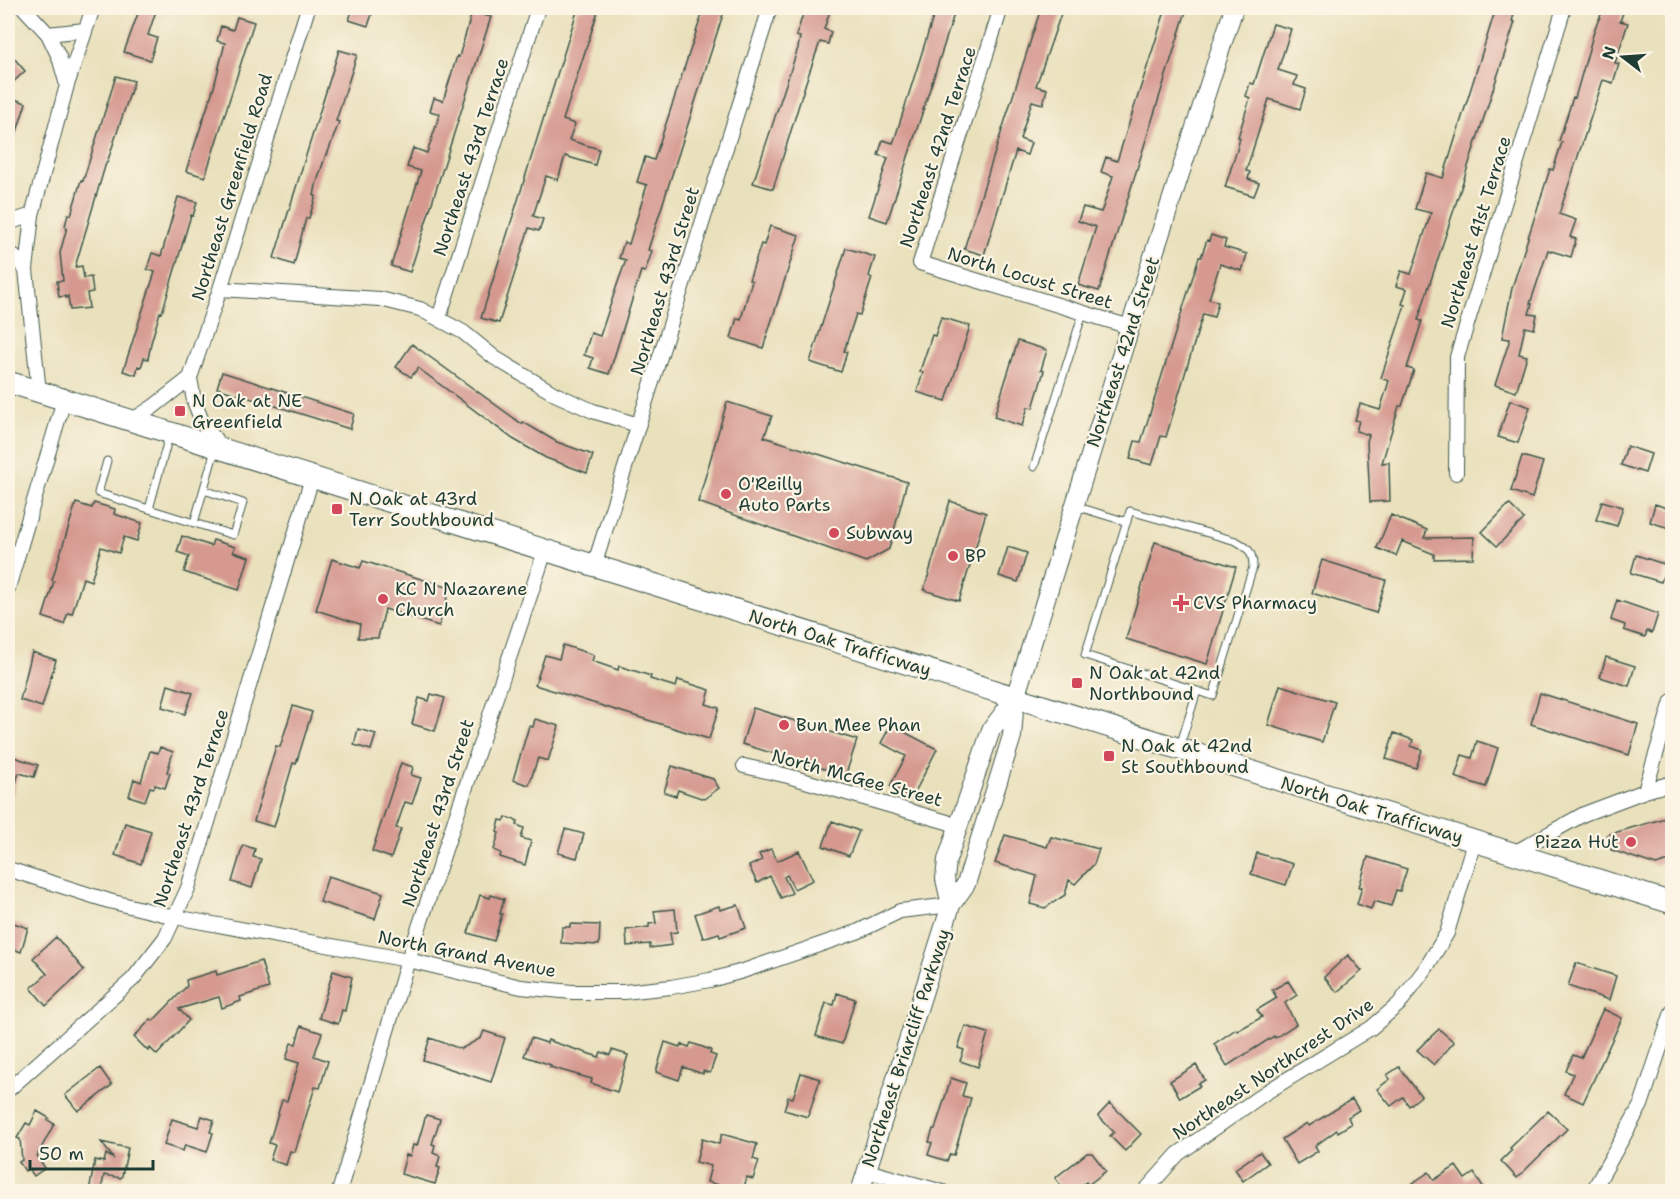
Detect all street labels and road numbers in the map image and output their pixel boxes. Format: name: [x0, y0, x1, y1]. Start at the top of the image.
street label: Northeast 42nd Terrace: [894, 43, 982, 251]
street label: Northeast 43rd Terrace: [428, 55, 514, 259]
street label: Northeast Greenfield Road: [186, 70, 278, 304]
street label: Northeast 41st Terrace: [1435, 133, 1517, 331]
street label: Northeast 43rd Street: [625, 184, 705, 378]
street label: North Locust Street: [944, 241, 1116, 315]
street label: Northeast 42nd Street: [1081, 253, 1165, 450]
street label: North Oak Trafficway: [746, 604, 934, 682]
street label: Northeast 43rd Terrace: [148, 706, 234, 910]
street label: Northeast 43rd Street: [396, 716, 480, 910]
street label: North McGee Street: [769, 744, 945, 812]
street label: North Oak Trafficway: [1278, 771, 1466, 849]
street label: North Grand Avenue: [376, 925, 558, 983]
street label: Northeast Briarcliff Parkway: [856, 926, 956, 1170]
street label: Northeast Northcrest Drive: [1168, 992, 1378, 1146]

